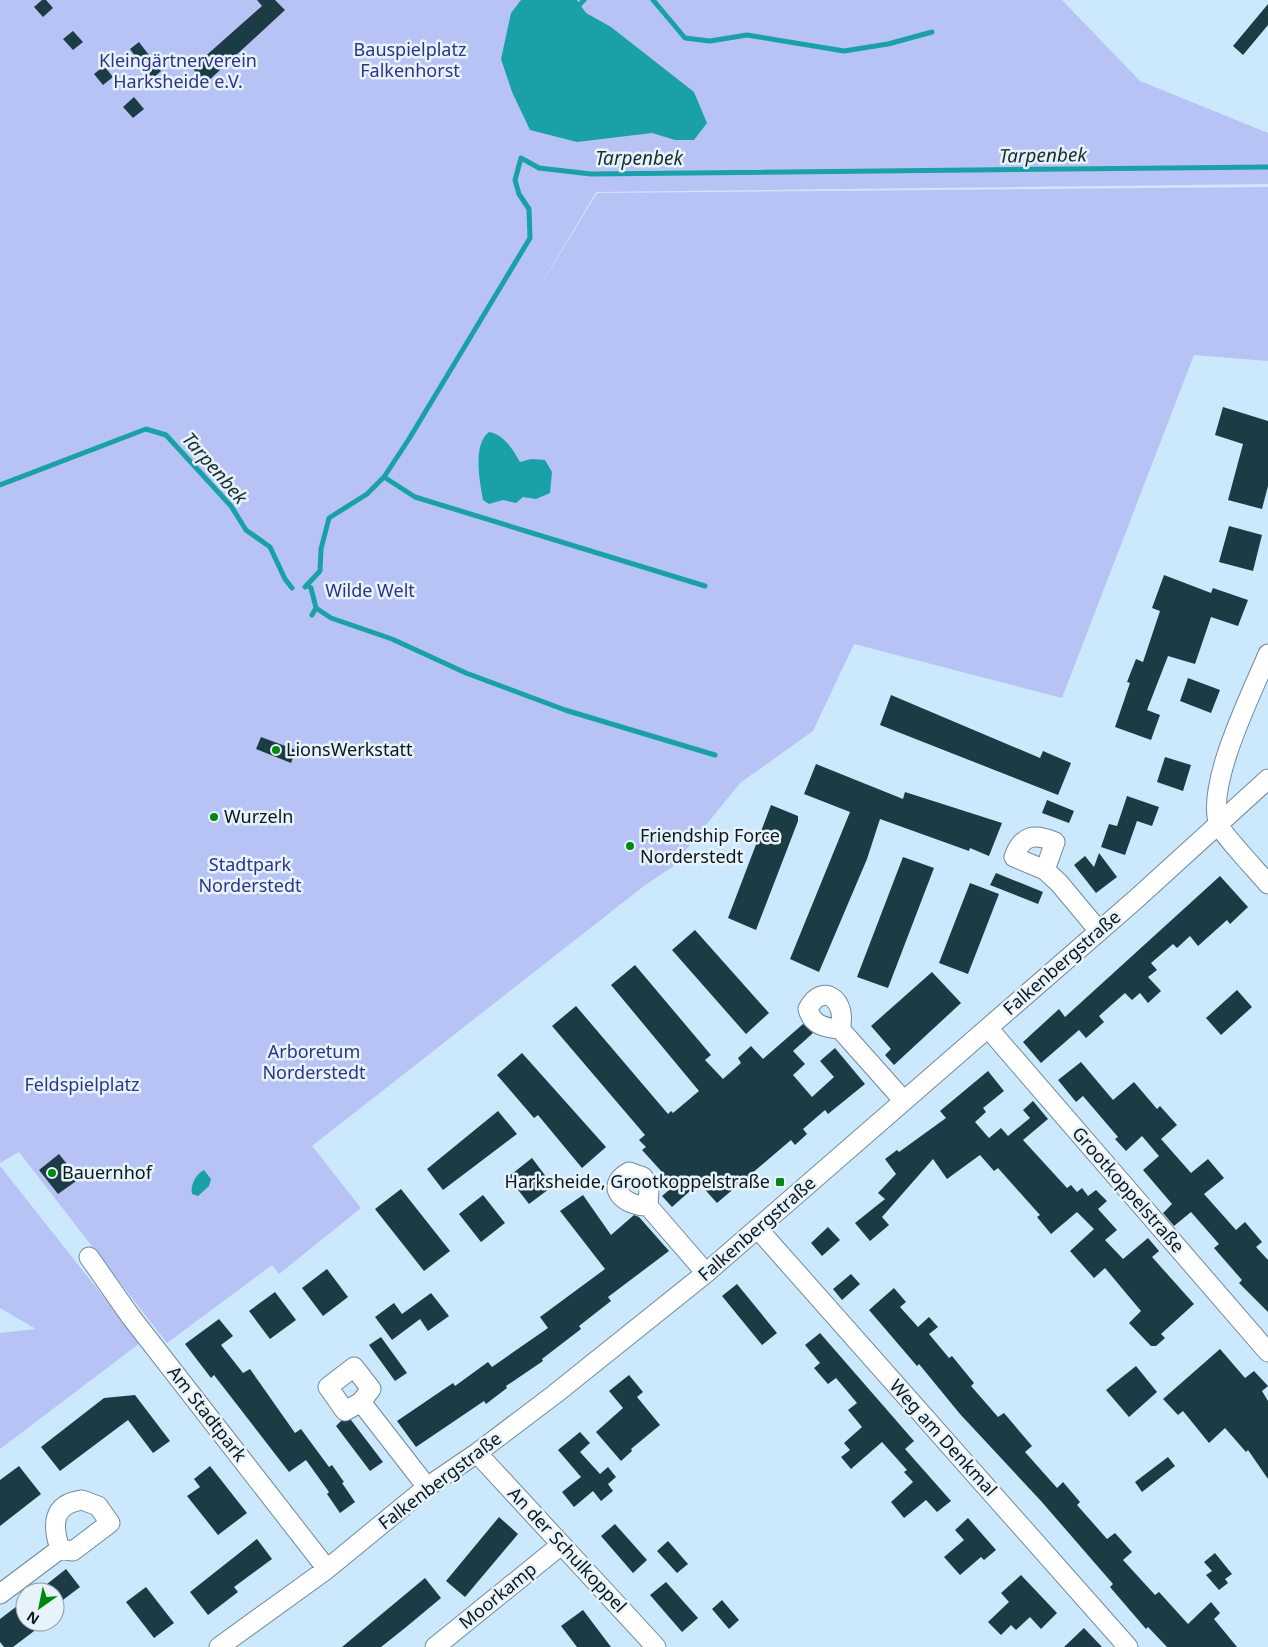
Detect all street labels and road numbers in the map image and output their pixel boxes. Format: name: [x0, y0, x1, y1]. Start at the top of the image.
street label: Falkenbergstraße: [997, 905, 1125, 1020]
street label: Grootkoppelstraße: [1067, 1121, 1190, 1257]
street label: Falkenbergstraße: [692, 1171, 820, 1286]
street label: Am Stadtpark: [163, 1361, 253, 1466]
street label: Weg am Denkmal: [885, 1374, 1003, 1501]
street label: Falkenbergstraße: [373, 1426, 506, 1534]
street label: An der Schulkoppel: [503, 1481, 632, 1617]
street label: Moorkamp: [454, 1557, 541, 1634]

